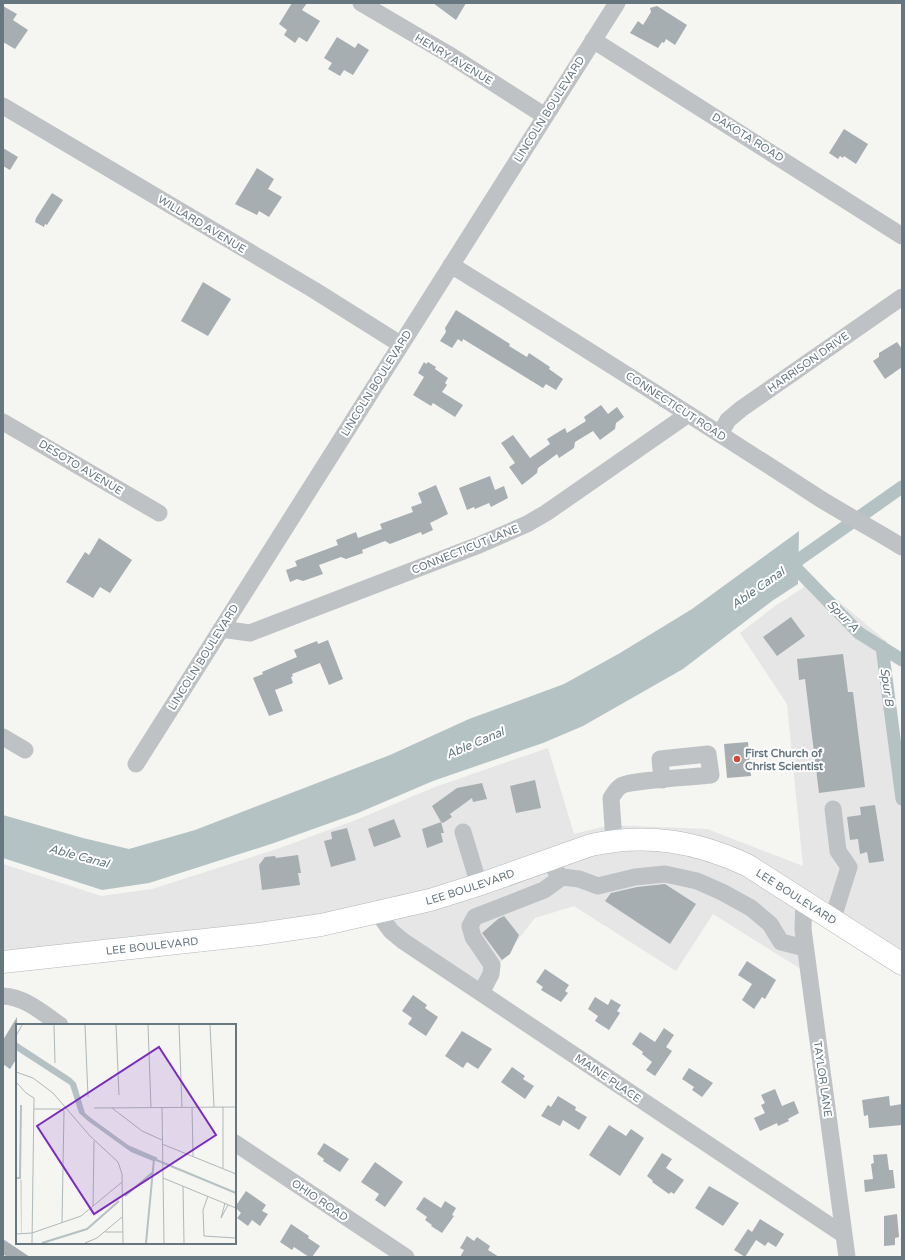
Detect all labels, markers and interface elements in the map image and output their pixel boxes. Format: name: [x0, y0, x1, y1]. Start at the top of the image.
street label: HENRY AVENUE: [412, 31, 495, 88]
street label: LINCOLN BOULEVARD: [511, 54, 587, 165]
street label: DAKOTA ROAD: [709, 110, 786, 165]
street label: WILLARD AVENUE: [155, 193, 248, 256]
street label: LINCOLN BOULEVARD: [338, 328, 414, 439]
street label: HARRISON DRIVE: [765, 329, 852, 395]
street label: CONNECTICUT ROAD: [623, 369, 728, 444]
street label: DESOTO AVENUE: [36, 437, 125, 498]
street label: CONNECTICUT LANE: [410, 522, 521, 577]
water label: Able Canal: [729, 563, 789, 611]
water label: Spur A: [824, 597, 862, 635]
street label: LINCOLN BOULEVARD: [165, 602, 241, 713]
water label: Spur B: [877, 667, 897, 709]
water label: Able Canal: [444, 724, 508, 761]
place label: First Church of Christ Scientist: [745, 747, 824, 773]
marker: First Church of Christ Scientist: [732, 754, 742, 764]
water label: Able Canal: [47, 841, 112, 871]
street label: LEE BOULEVARD: [753, 866, 839, 927]
street label: LEE BOULEVARD: [424, 867, 516, 908]
street label: LEE BOULEVARD: [105, 935, 199, 958]
inset map: [16, 1024, 236, 1244]
street label: TAYLOR LANE: [811, 1040, 834, 1118]
street label: MAINE PLACE: [572, 1052, 643, 1105]
street label: OHIO ROAD: [289, 1177, 350, 1224]

